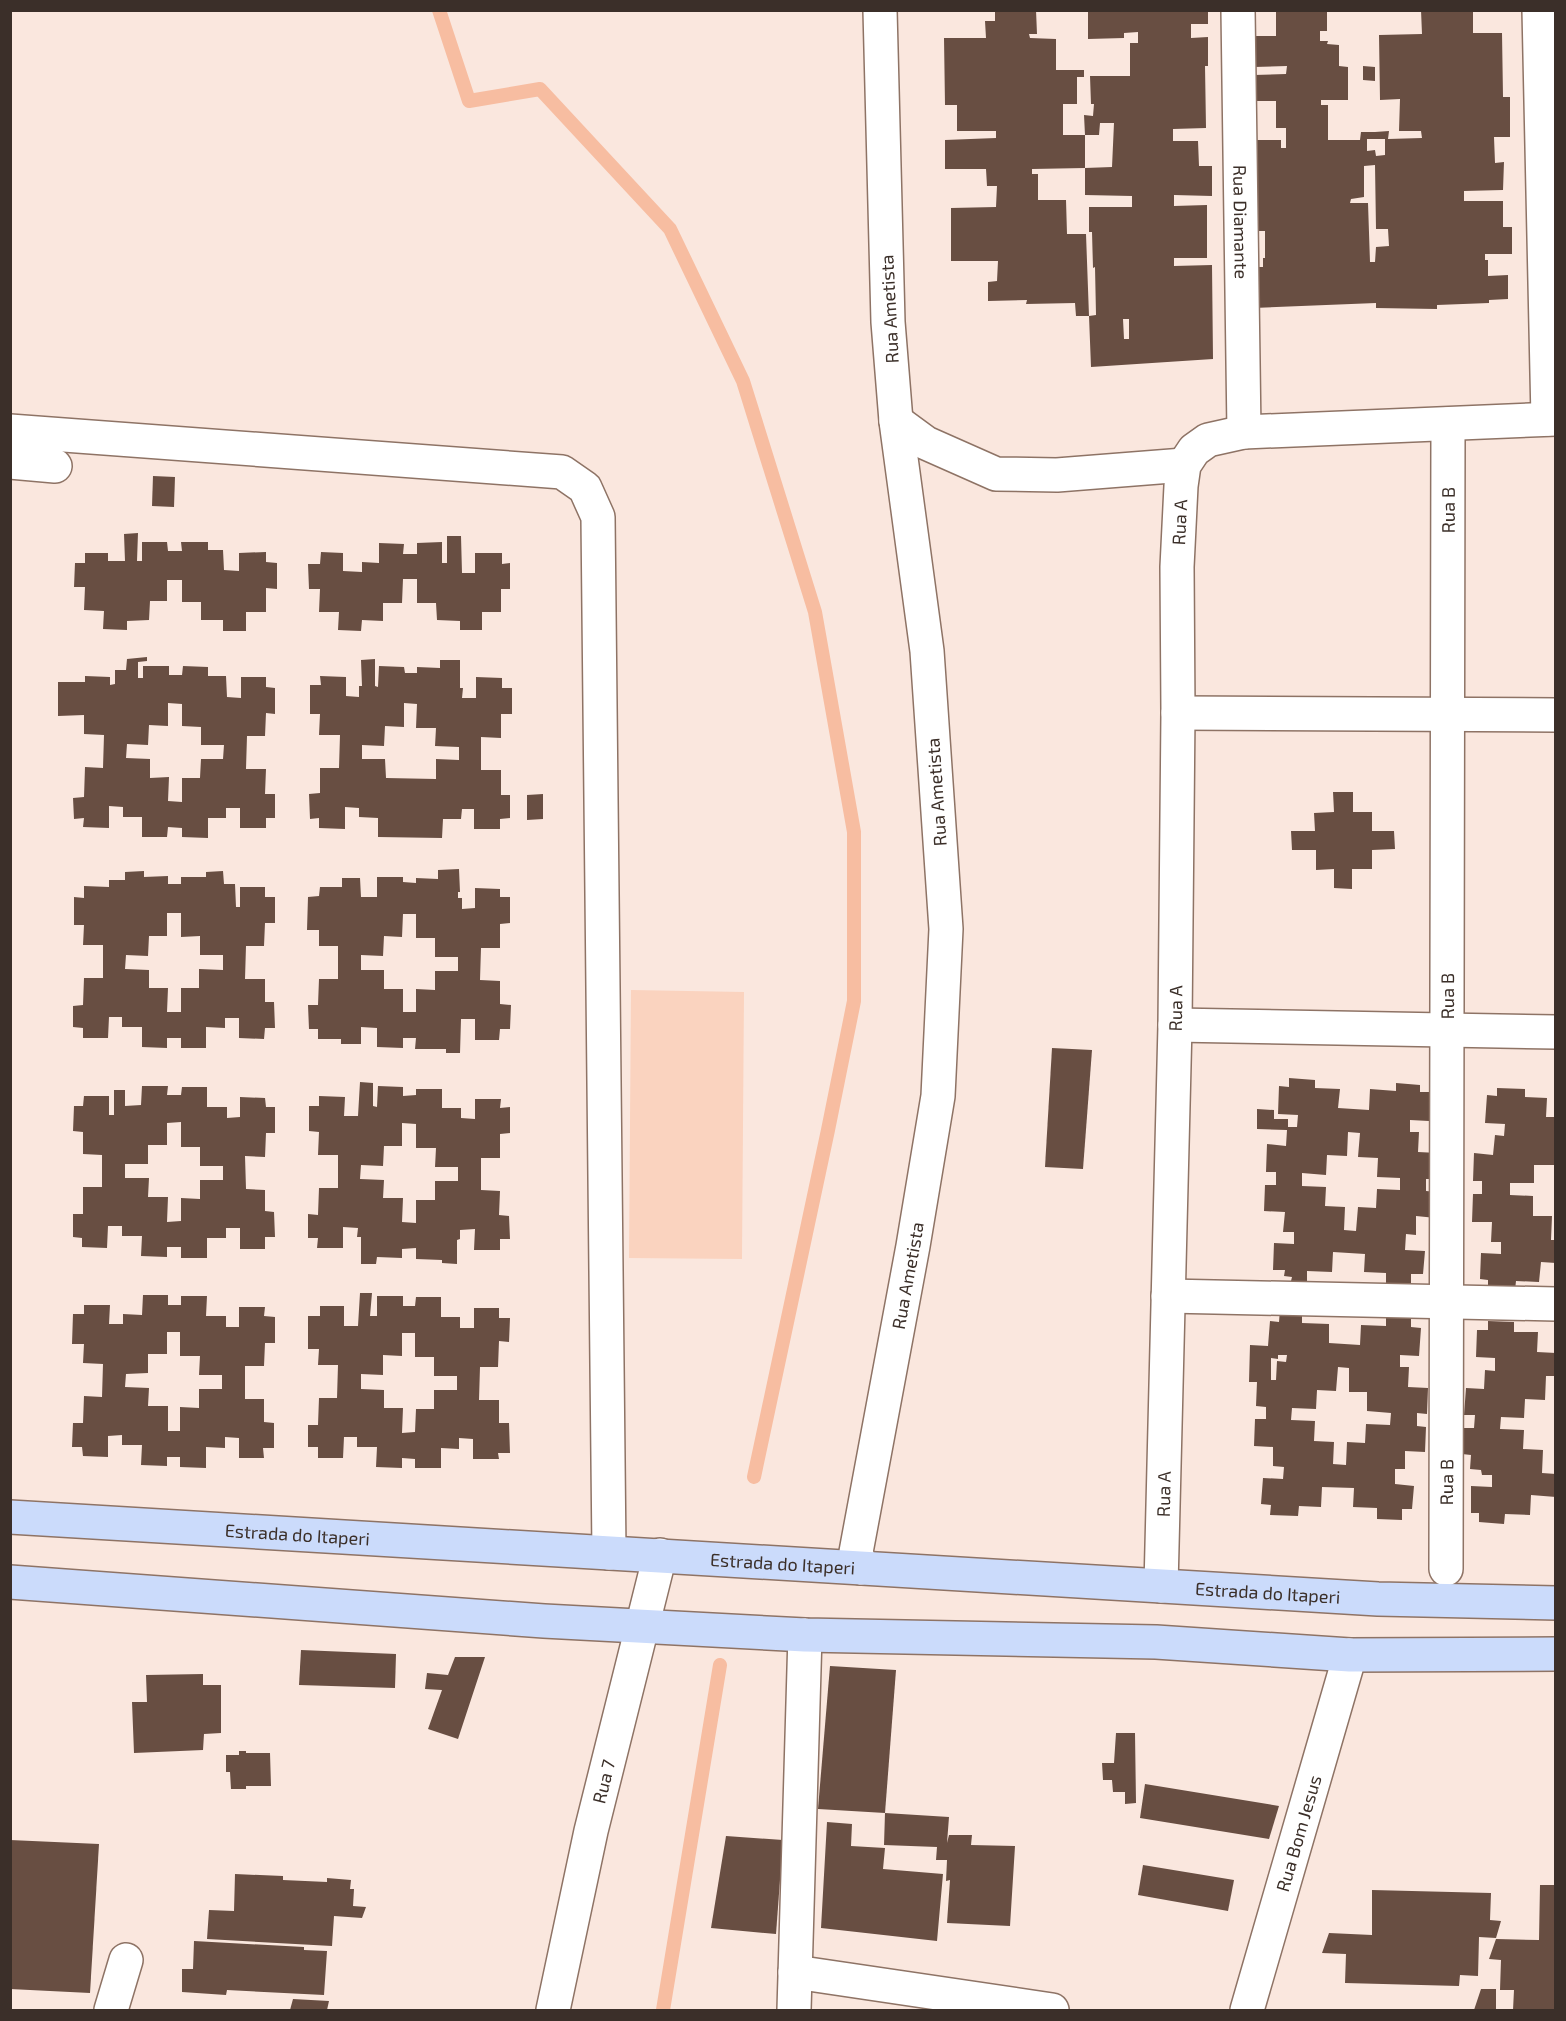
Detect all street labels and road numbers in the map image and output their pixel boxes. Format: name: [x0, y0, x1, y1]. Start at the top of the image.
street label: Rua Diamante: [1229, 165, 1253, 279]
street label: Rua Ametista: [875, 254, 903, 364]
street label: Rua B: [1437, 487, 1459, 533]
street label: Rua A: [1167, 498, 1191, 546]
street label: Rua Ametista: [921, 737, 951, 847]
street label: Rua B: [1436, 973, 1458, 1019]
street label: Rua A: [1164, 984, 1186, 1031]
street label: Rua Ametista: [887, 1220, 928, 1331]
street label: Rua B: [1435, 1459, 1457, 1505]
street label: Rua A: [1152, 1470, 1175, 1517]
street label: Estrada do Itaperi: [224, 1519, 371, 1550]
street label: Estrada do Itaperi: [709, 1548, 856, 1579]
street label: Estrada do Itaperi: [1195, 1577, 1341, 1608]
street label: Rua 7: [587, 1757, 619, 1806]
street label: Rua Bom Jesus: [1271, 1772, 1326, 1894]

